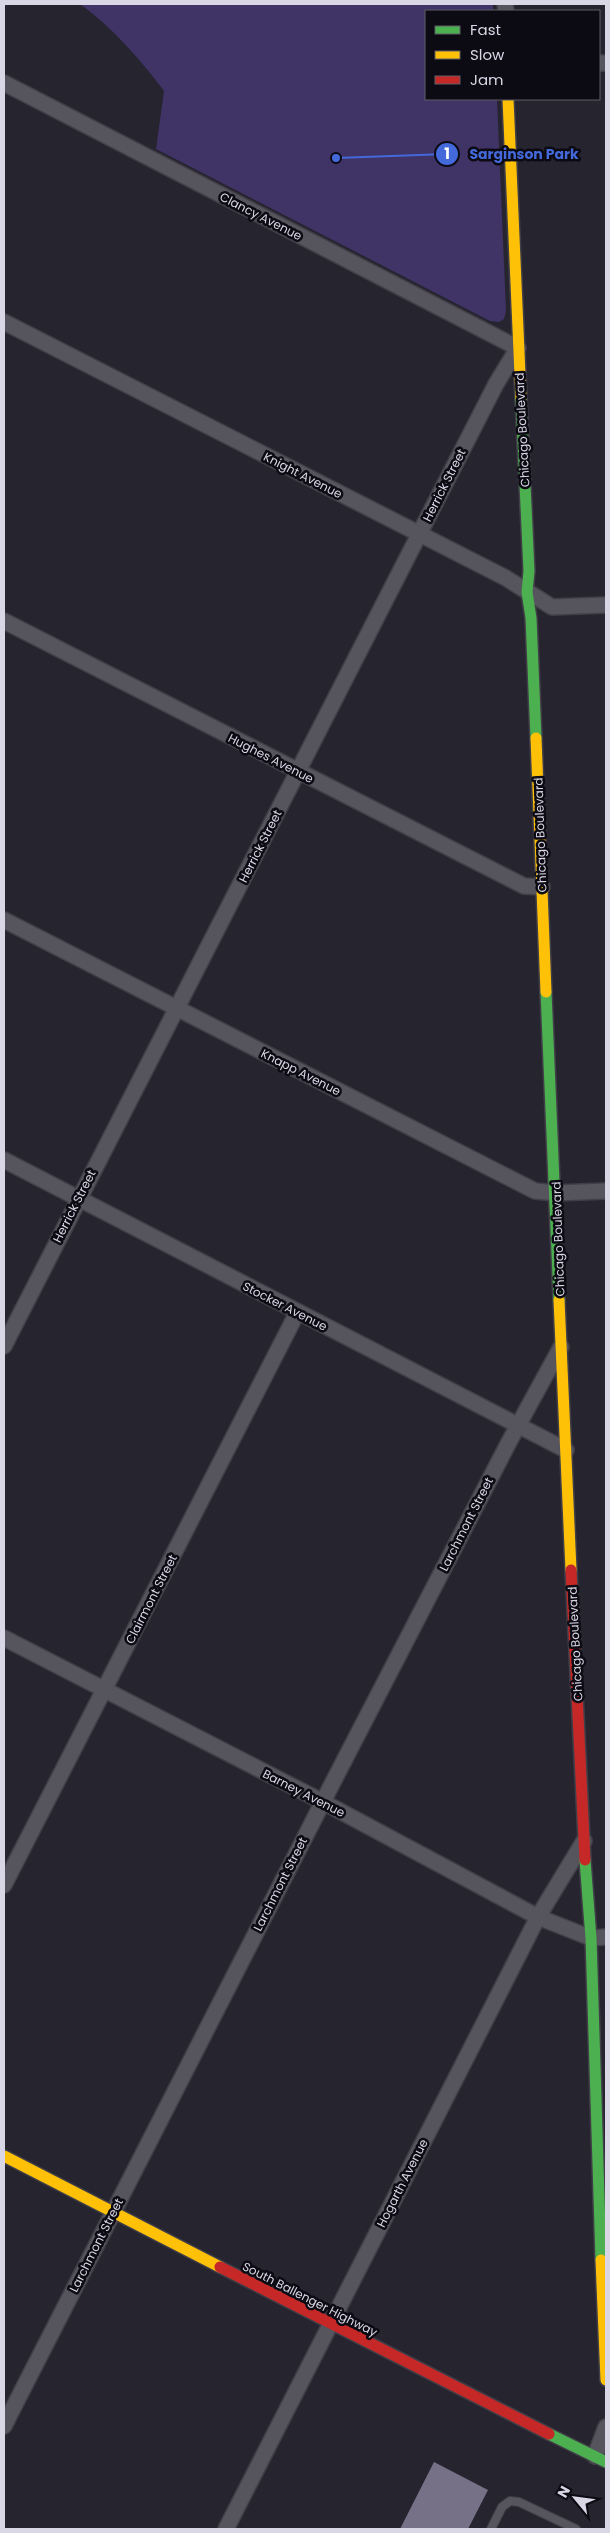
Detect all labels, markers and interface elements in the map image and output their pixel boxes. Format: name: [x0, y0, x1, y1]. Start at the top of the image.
legend: [425, 10, 600, 100]
text: Fast: [470, 19, 501, 40]
text: Slow: [470, 44, 505, 65]
text: Jam: [470, 69, 504, 90]
callout: Sarginson Park: [435, 139, 589, 168]
text: 1: [444, 143, 450, 164]
text: Sarginson Park: [469, 144, 579, 164]
street label: Clancy Avenue: [217, 188, 305, 244]
street label: Chicago Boulevard: [511, 372, 533, 488]
street label: Herrick Street: [418, 446, 470, 524]
street label: Knight Avenue: [261, 448, 345, 502]
street label: Hughes Avenue: [225, 729, 317, 787]
street label: Chicago Boulevard: [530, 777, 550, 893]
street label: Herrick Street: [234, 807, 286, 885]
street label: Knapp Avenue: [258, 1045, 344, 1099]
street label: Herrick Street: [48, 1167, 100, 1245]
street label: Chicago Boulevard: [548, 1181, 568, 1297]
street label: Stocker Avenue: [240, 1277, 330, 1335]
street label: Larchmont Street: [435, 1474, 497, 1574]
street label: Clairmont Street: [121, 1551, 181, 1647]
street label: Chicago Boulevard: [564, 1586, 586, 1702]
street label: Barney Avenue: [260, 1765, 348, 1821]
street label: Larchmont Street: [249, 1834, 311, 1934]
street label: Hogarth Avenue: [372, 2136, 432, 2230]
street label: Larchmont Street: [65, 2195, 127, 2295]
street label: South Ballenger Highway: [240, 2258, 381, 2341]
north arrow: [550, 2473, 600, 2523]
text: N: [552, 2482, 575, 2501]

